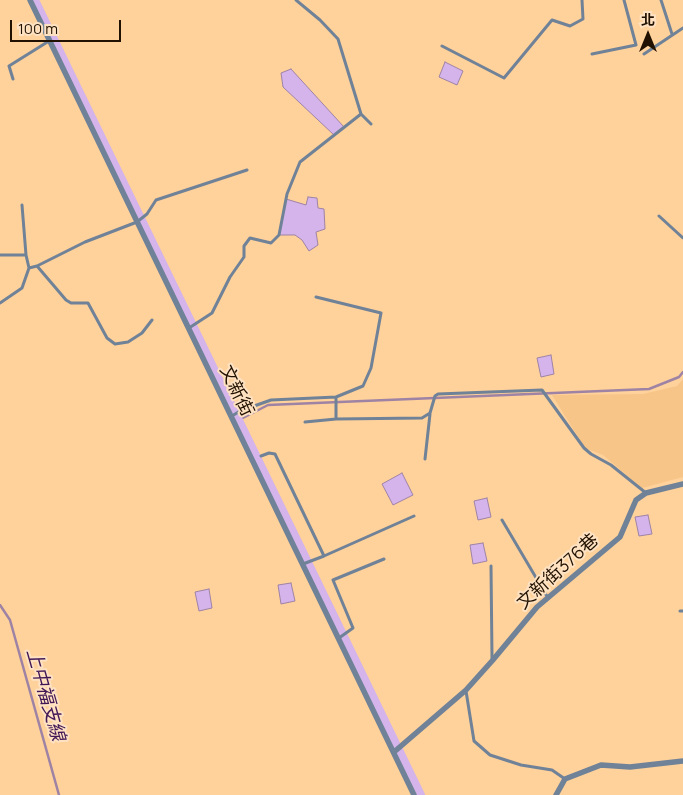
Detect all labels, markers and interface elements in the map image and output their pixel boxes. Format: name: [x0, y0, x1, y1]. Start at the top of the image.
scale bar: [12, 10, 124, 42]
north arrow: [623, 10, 673, 60]
text: 北: [641, 10, 655, 29]
text: 100 m: [18, 18, 58, 39]
street label: 文新街: [214, 362, 258, 420]
street label: 文新街376巷: [513, 530, 603, 614]
water label: 上中福支線: [21, 646, 69, 744]

